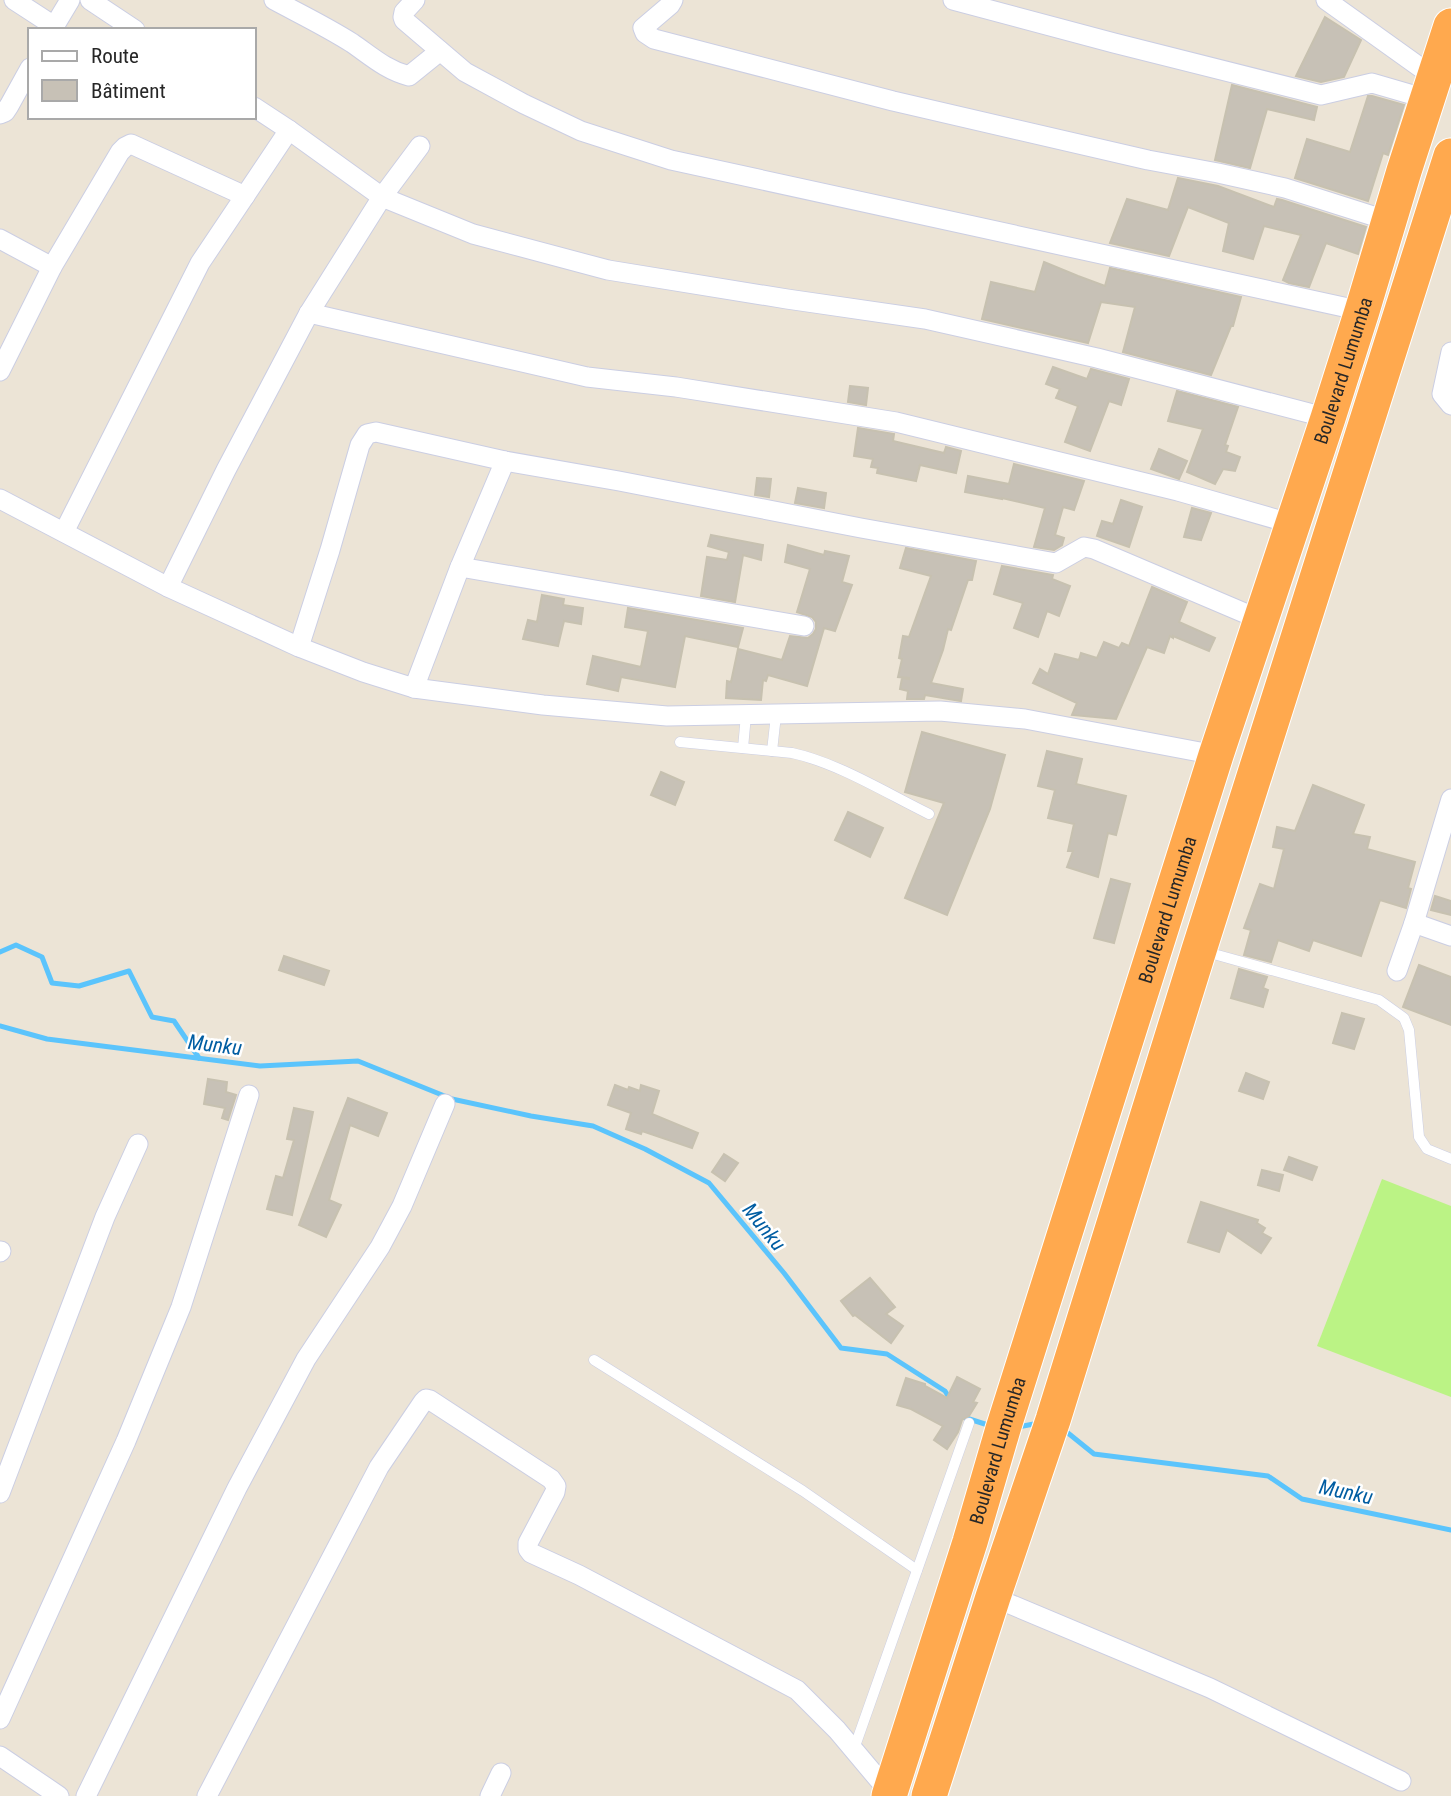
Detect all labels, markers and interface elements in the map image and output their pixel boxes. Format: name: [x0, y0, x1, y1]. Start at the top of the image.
legend: [28, 28, 256, 119]
text: Route: [91, 44, 139, 68]
text: Bâtiment: [91, 79, 166, 103]
street label: Boulevard Lumumba: [1309, 295, 1377, 447]
street label: Boulevard Lumumba: [1134, 833, 1202, 986]
water label: Munku: [187, 1030, 243, 1060]
water label: Munku: [738, 1198, 790, 1256]
street label: Boulevard Lumumba: [965, 1374, 1031, 1527]
water label: Munku: [1317, 1475, 1375, 1509]

